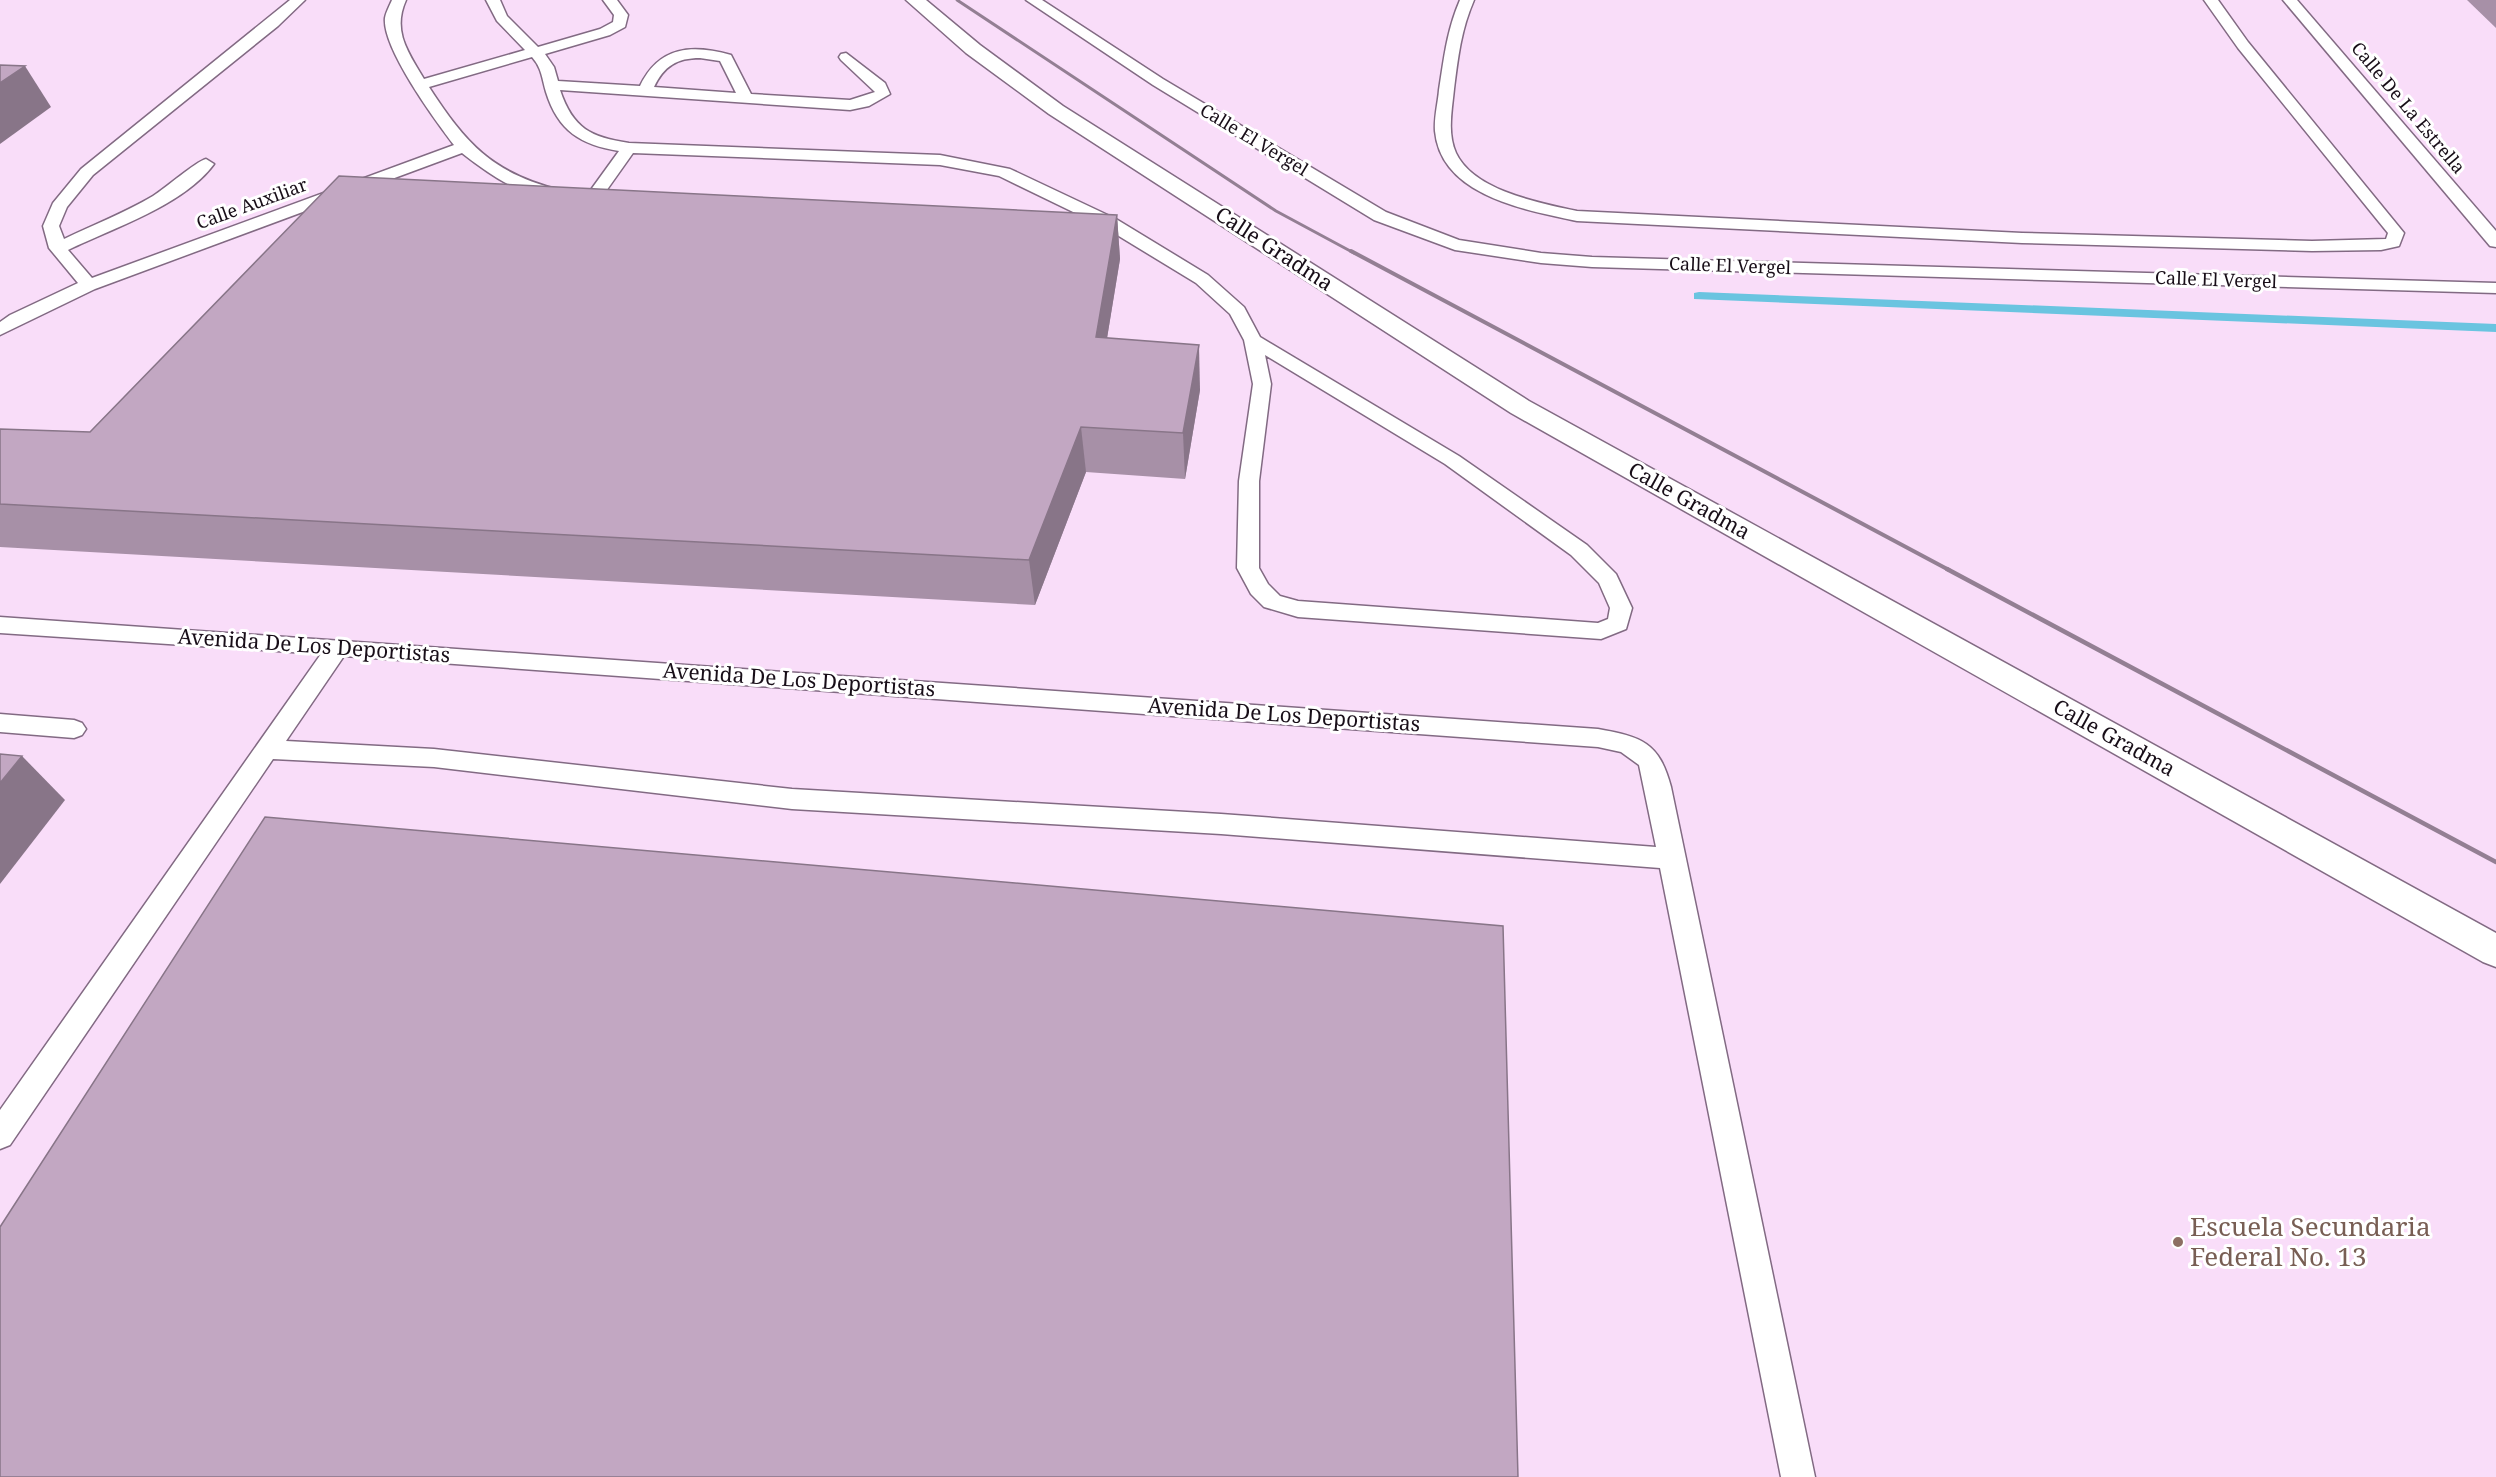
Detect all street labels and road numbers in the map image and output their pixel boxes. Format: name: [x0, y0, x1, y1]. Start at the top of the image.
street label: Calle De La Estrella: [2346, 36, 2471, 178]
street label: Calle El Vergel: [1196, 97, 1313, 181]
street label: Calle Auxiliar: [193, 172, 311, 234]
street label: Calle Gradma: [1210, 200, 1339, 297]
street label: Calle El Vergel: [1669, 251, 1792, 279]
street label: Calle El Vergel: [2155, 265, 2278, 293]
street label: Calle Gradma: [1624, 455, 1755, 545]
street label: Avenida De Los Deportistas: [177, 622, 451, 668]
street label: Avenida De Los Deportistas: [662, 656, 936, 702]
street label: Avenida De Los Deportistas: [1147, 691, 1421, 737]
street label: Calle Gradma: [2049, 692, 2180, 782]

